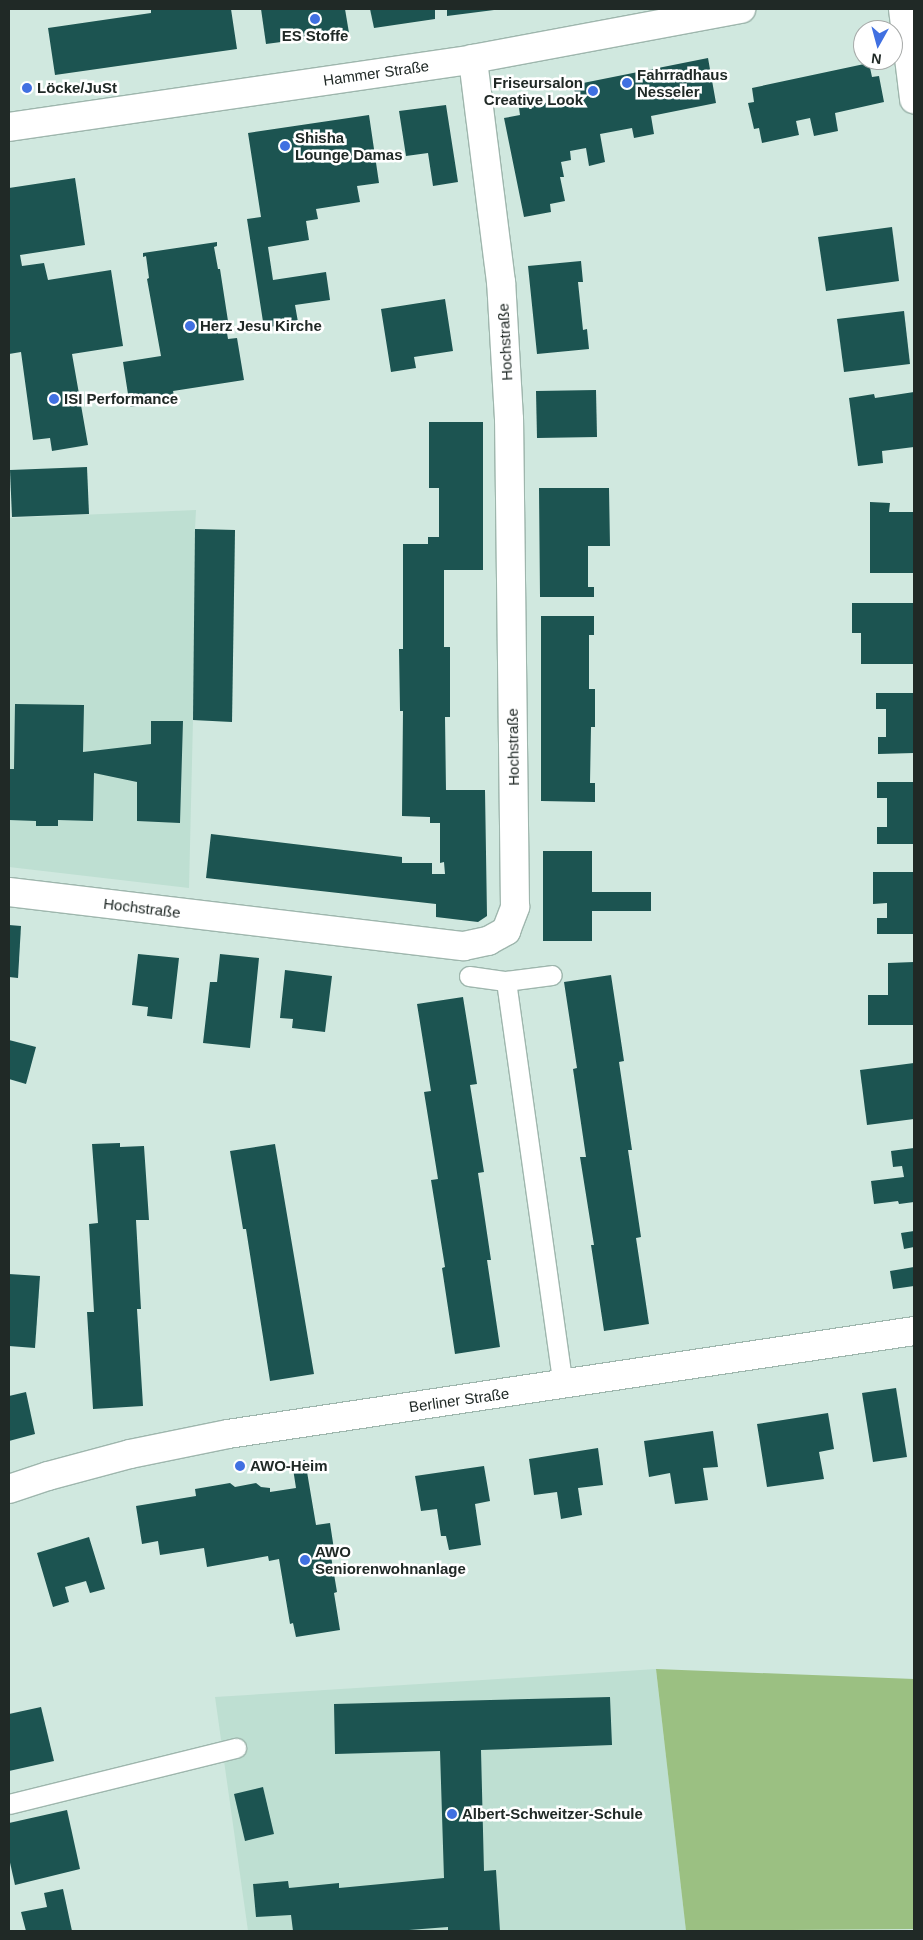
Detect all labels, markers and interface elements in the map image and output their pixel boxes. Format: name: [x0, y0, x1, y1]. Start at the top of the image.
marker: ES Stoffe: [309, 13, 321, 25]
north arrow: [853, 20, 903, 70]
place label: ES Stoffe: [282, 27, 348, 45]
text: N: [870, 50, 882, 67]
street label: Hammer Straße: [322, 57, 430, 89]
place label: Fahrradhaus Nesseler: [637, 65, 728, 100]
place label: Friseursalon Creative Look: [484, 73, 583, 108]
marker: Fahrradhaus Nesseler: [621, 77, 633, 89]
place label: Löcke/JuSt: [37, 79, 117, 97]
marker: Löcke/JuSt: [21, 82, 33, 94]
marker: Friseursalon Creative Look: [587, 85, 599, 97]
place label: Shisha Lounge Damas: [295, 128, 403, 163]
marker: Shisha Lounge Damas: [279, 140, 291, 152]
street label: Hochstraße: [494, 303, 516, 381]
place label: Herz Jesu Kirche: [200, 317, 322, 335]
marker: Herz Jesu Kirche: [184, 320, 196, 332]
place label: ISI Performance: [64, 390, 178, 408]
marker: ISI Performance: [48, 393, 60, 405]
street label: Hochstraße: [503, 708, 523, 786]
street label: Hochstraße: [102, 894, 182, 922]
street label: Berliner Straße: [408, 1384, 510, 1416]
place label: AWO-Heim: [250, 1457, 328, 1475]
marker: AWO-Heim: [234, 1460, 246, 1472]
place label: AWO Seniorenwohnanlage: [315, 1542, 466, 1577]
marker: AWO Seniorenwohnanlage: [299, 1554, 311, 1566]
place label: Albert-Schweitzer-Schule: [462, 1805, 643, 1823]
marker: Albert-Schweitzer-Schule: [446, 1808, 458, 1820]

